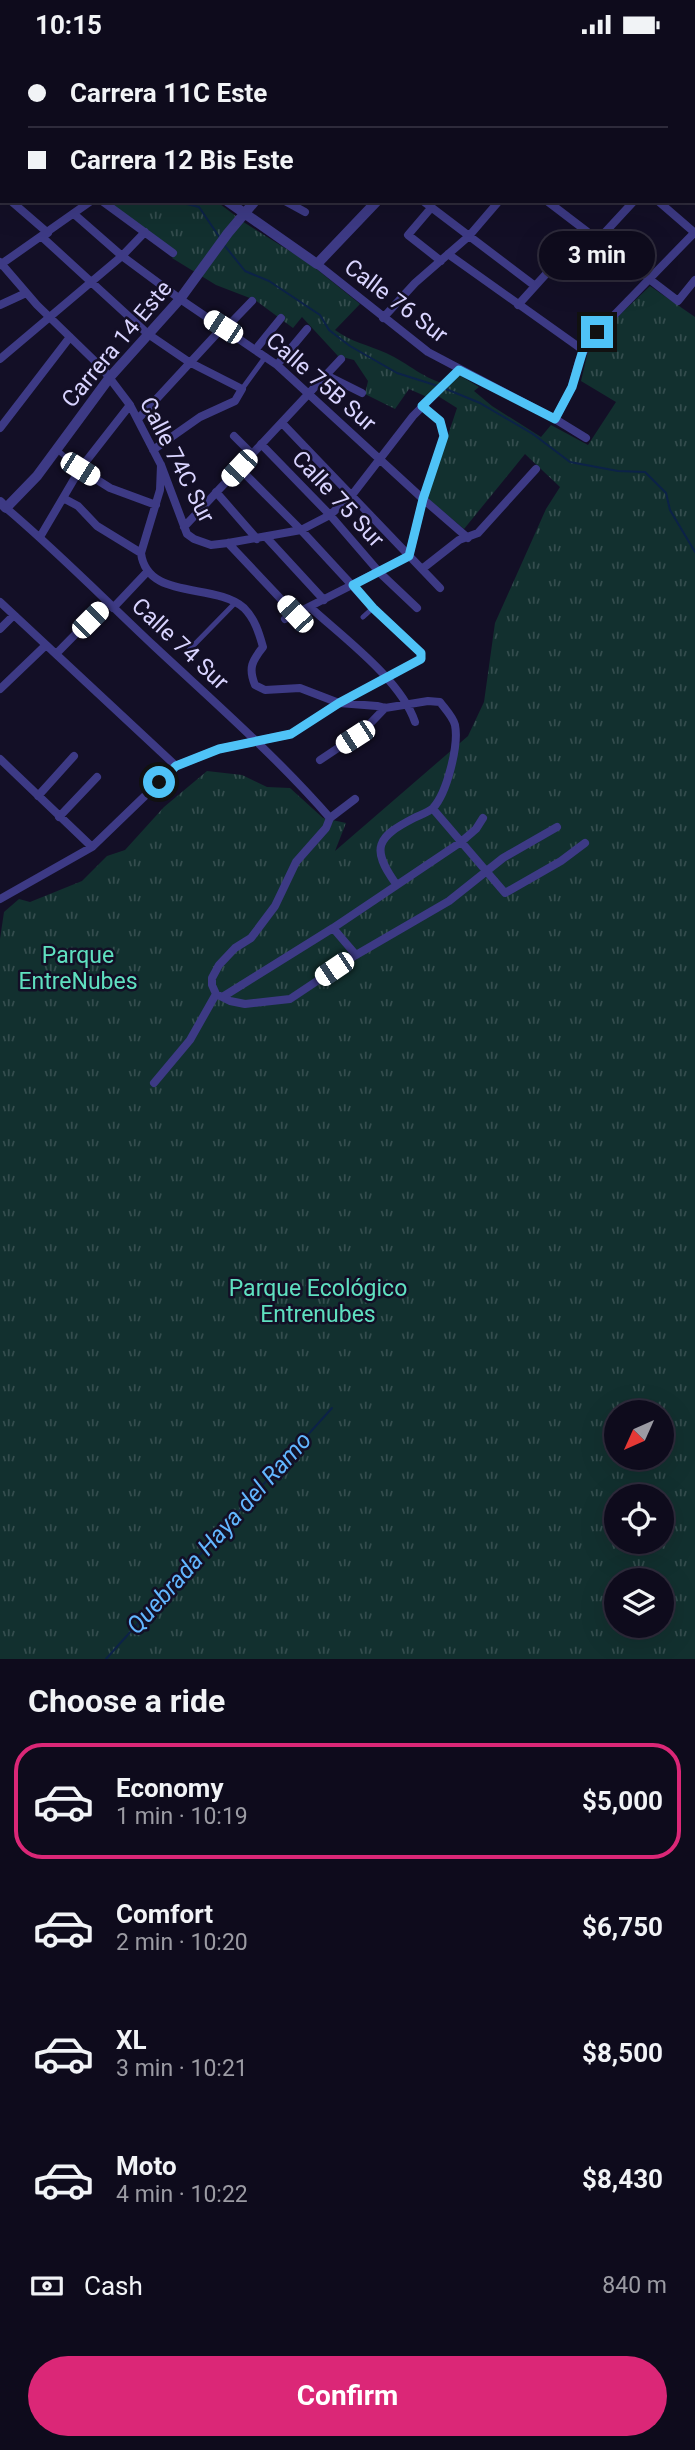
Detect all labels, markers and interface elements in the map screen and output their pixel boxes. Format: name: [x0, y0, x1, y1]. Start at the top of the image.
text: 10:15: [35, 10, 102, 40]
text: Carrera 11C Este: [70, 78, 267, 108]
text: Carrera 12 Bis Este: [70, 145, 294, 175]
callout: 3 min: [539, 231, 655, 279]
text: 3 min: [568, 242, 626, 269]
street label: Calle 76 Sur: [339, 253, 453, 349]
street label: Carrera 14 Este: [56, 275, 178, 413]
car: [200, 307, 247, 347]
route end: [581, 316, 613, 348]
street label: Calle 75B Sur: [261, 327, 382, 437]
street label: Calle 74C Sur: [134, 393, 220, 527]
car: [217, 445, 262, 491]
street label: Calle 75 Sur: [286, 445, 390, 553]
car: [57, 449, 104, 489]
car: [273, 591, 318, 637]
street label: Calle 74 Sur: [126, 592, 234, 696]
car: [68, 598, 113, 642]
car: [332, 717, 379, 757]
route start: [143, 766, 175, 798]
park label: Parque EntreNubes: [18, 942, 138, 995]
car: [311, 949, 358, 989]
park label: Parque Ecológico Entrenubes: [229, 1275, 407, 1328]
north arrow: [604, 1400, 674, 1470]
map controls: [604, 1400, 674, 1638]
water label: Quebrada Haya del Ramo: [121, 1426, 317, 1640]
button: locate: [604, 1484, 674, 1554]
button: layers: [604, 1568, 674, 1638]
text: Choose a ride: [28, 1682, 225, 1720]
icon: car: [32, 1770, 95, 1833]
text: Economy: [116, 1773, 223, 1803]
text: $5,000: [582, 1786, 663, 1816]
text: 1 min · 10:19: [116, 1803, 248, 1830]
icon: car: [32, 1896, 95, 1959]
text: Comfort: [116, 1899, 213, 1929]
text: $6,750: [582, 1912, 663, 1942]
text: 2 min · 10:20: [116, 1929, 248, 1956]
icon: car: [32, 2022, 95, 2085]
text: XL: [116, 2025, 147, 2055]
text: $8,500: [582, 2038, 663, 2068]
text: 3 min · 10:21: [116, 2055, 248, 2082]
icon: car: [32, 2148, 95, 2211]
text: Moto: [116, 2151, 177, 2181]
text: $8,430: [582, 2164, 663, 2194]
text: 4 min · 10:22: [116, 2181, 248, 2208]
icon: cash: [28, 2267, 66, 2305]
text: Cash: [84, 2271, 143, 2301]
text: 840 m: [602, 2272, 667, 2299]
button: Confirm: [28, 2356, 667, 2436]

